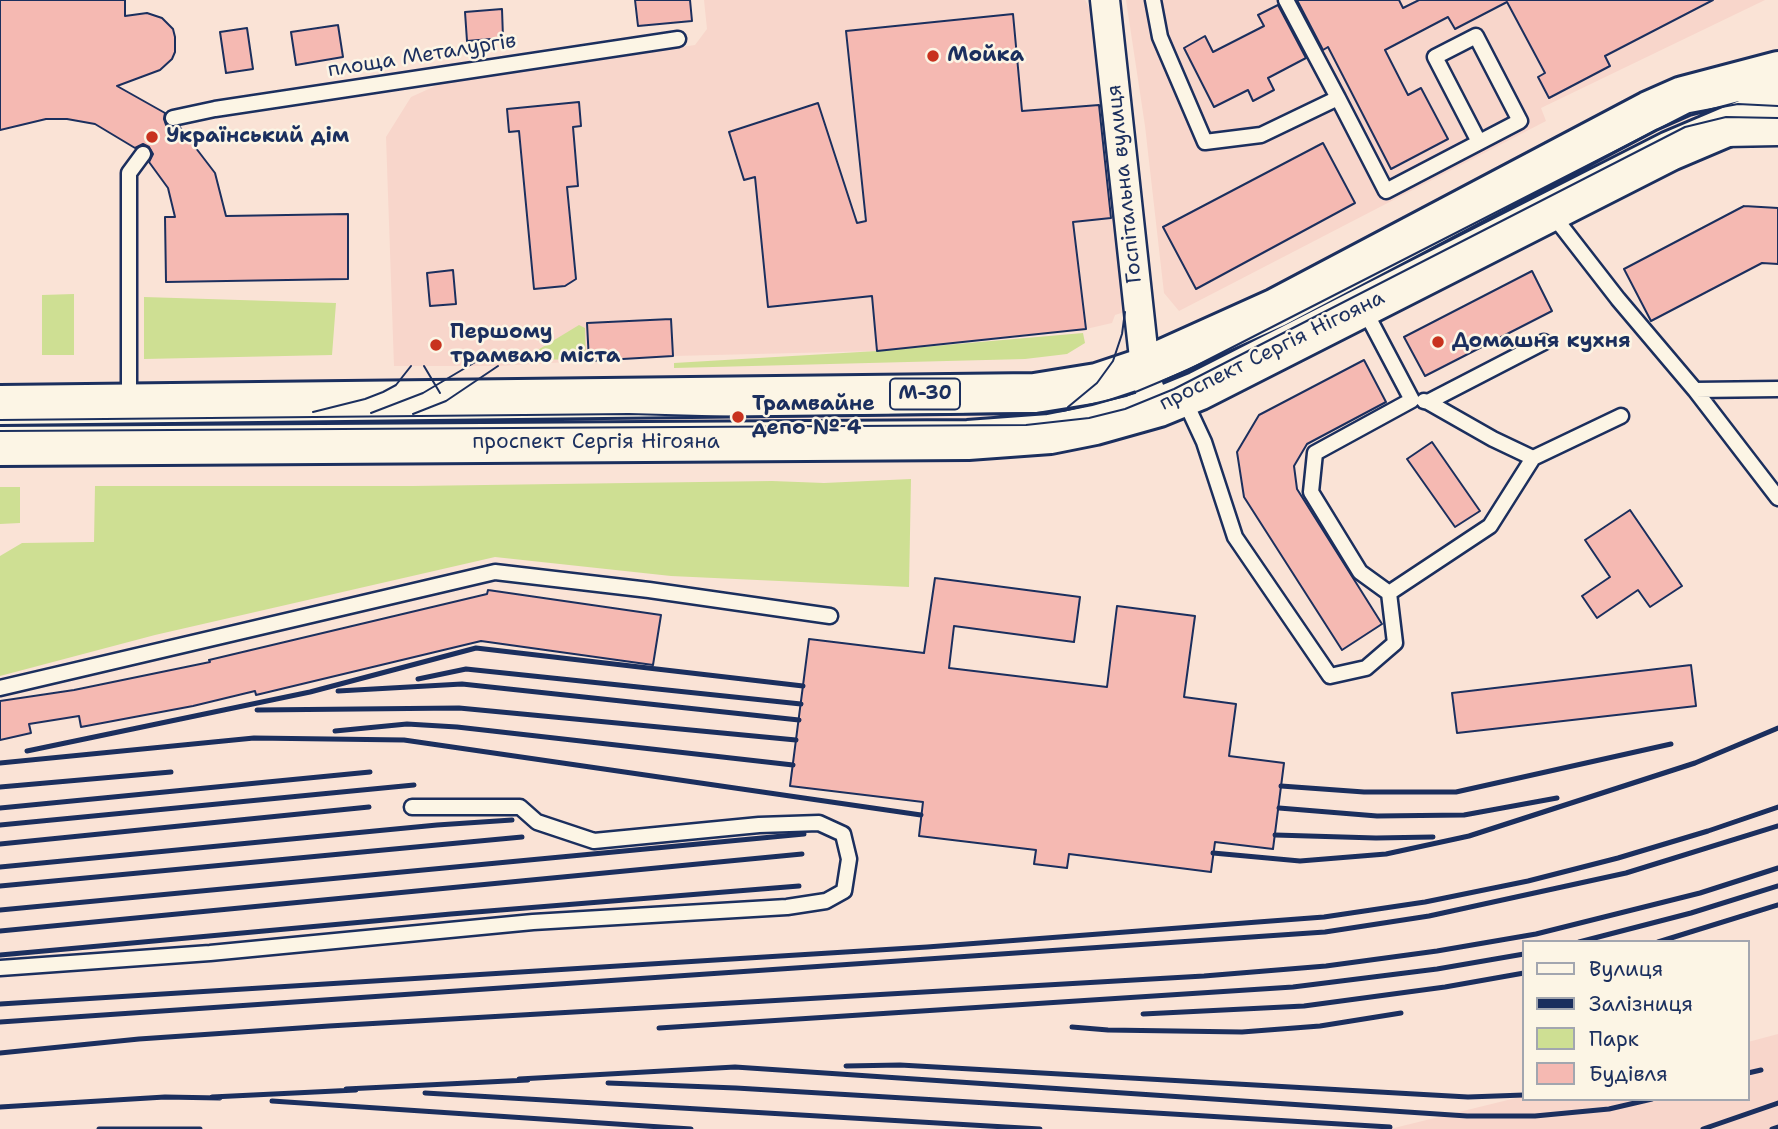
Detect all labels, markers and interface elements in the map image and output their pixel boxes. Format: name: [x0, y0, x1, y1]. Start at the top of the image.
street label: площа Металургів: [326, 29, 518, 83]
place label: Мойка: [947, 43, 1024, 69]
marker: Мойка: [925, 48, 941, 64]
street label: Госпітальна вулиця: [1102, 83, 1148, 285]
place label: Український дім: [166, 124, 349, 150]
marker: Український дім: [144, 129, 160, 145]
street label: проспект Сергія Нігояна: [1155, 285, 1389, 417]
place label: Першому трамваю міста: [450, 320, 620, 370]
place label: Домашня кухня: [1452, 329, 1631, 355]
marker: Домашня кухня: [1430, 334, 1446, 350]
marker: Першому трамваю міста: [428, 337, 444, 353]
road number: М-30: [890, 378, 960, 410]
place label: Трамвайне депо № 4: [752, 392, 875, 442]
marker: Трамвайне депо № 4: [730, 409, 746, 425]
street label: проспект Сергія Нігояна: [472, 430, 720, 456]
legend: [1522, 940, 1750, 1101]
text: Вулиця: [1589, 955, 1663, 983]
text: Залізниця: [1589, 990, 1693, 1018]
text: Парк: [1589, 1025, 1639, 1053]
text: Будівля: [1589, 1060, 1668, 1088]

